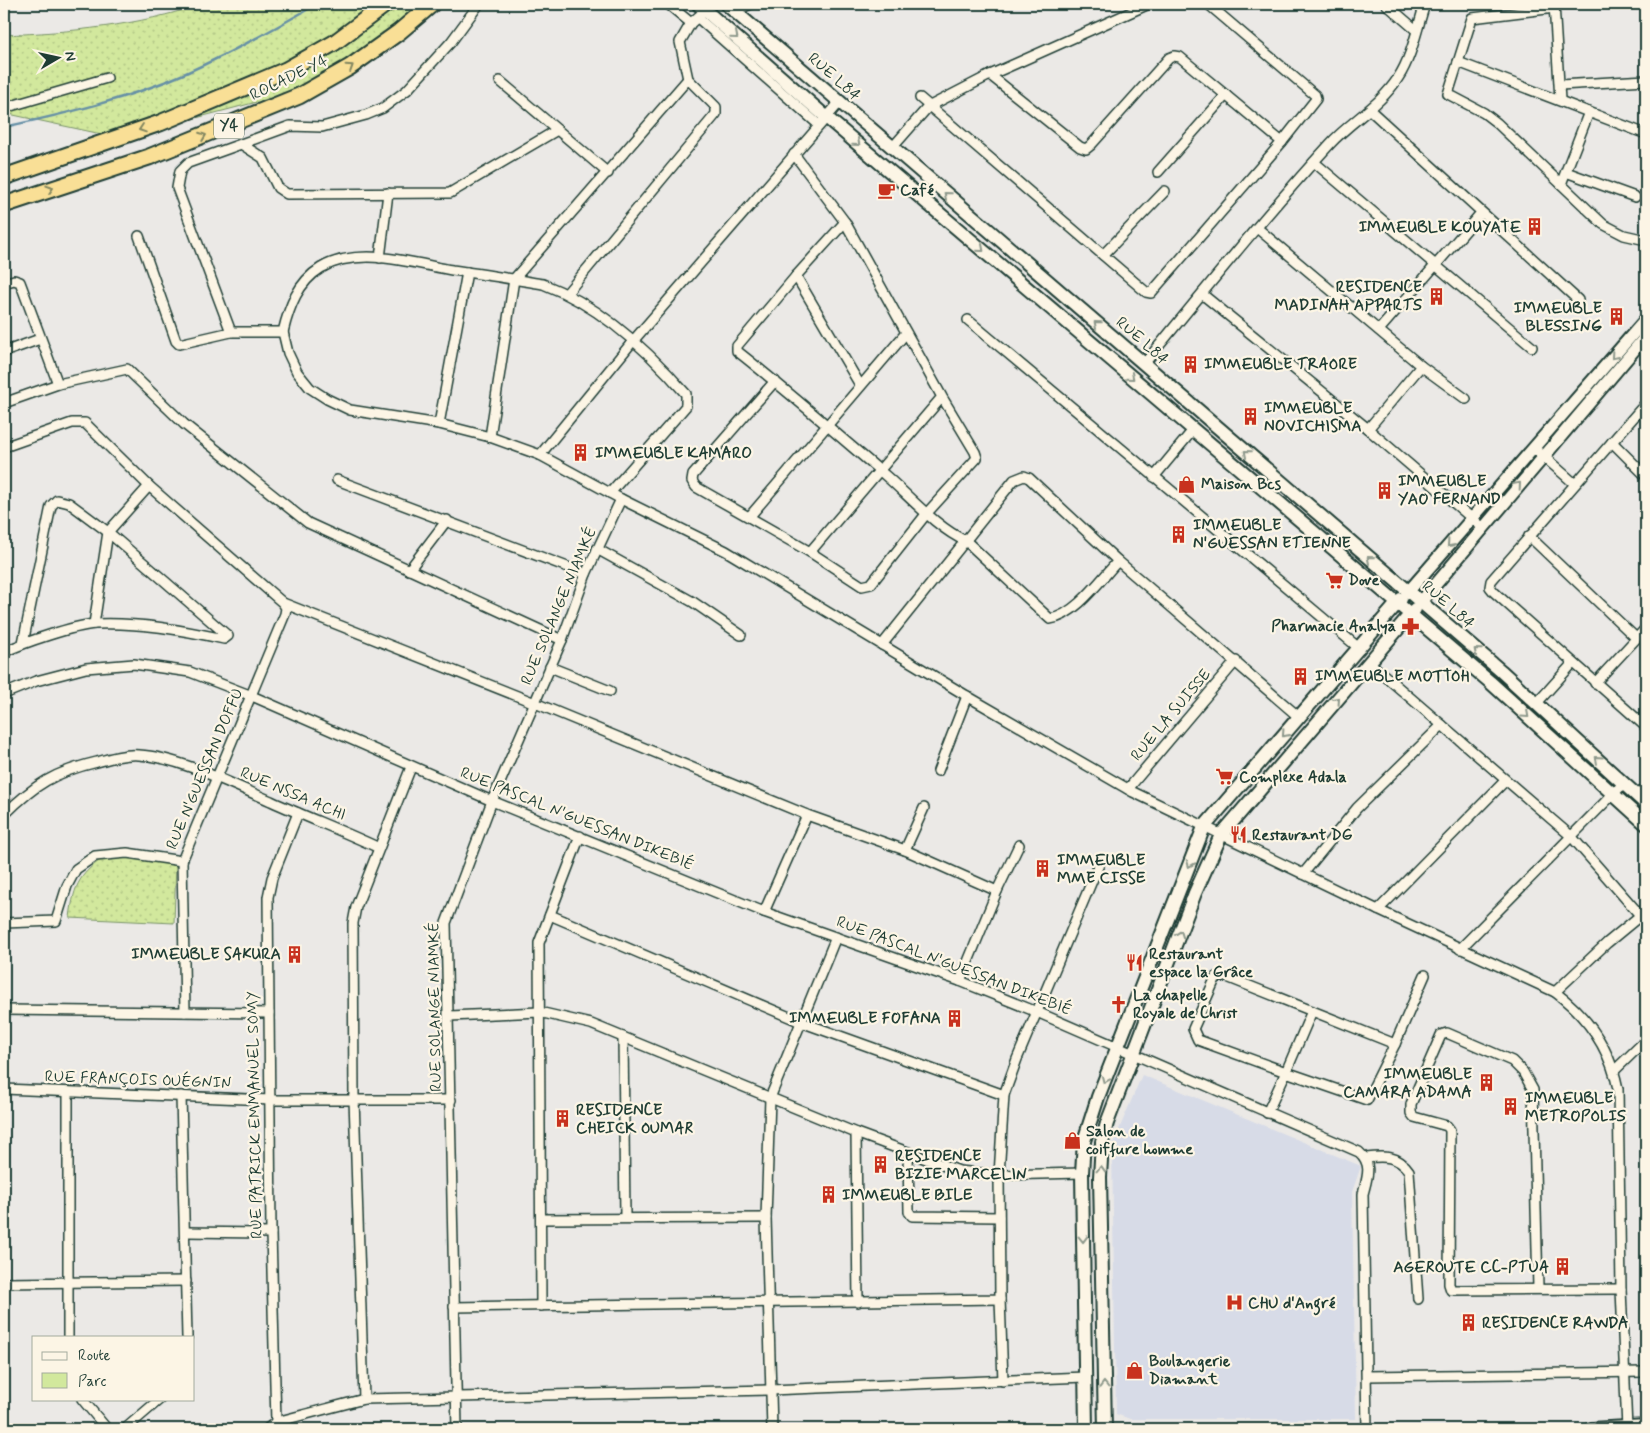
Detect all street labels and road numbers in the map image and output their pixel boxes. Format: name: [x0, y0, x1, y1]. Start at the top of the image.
street label: RUE L84: [803, 48, 865, 106]
street label: ROCADE Y4: [246, 50, 332, 106]
road number: Y4: [214, 114, 244, 138]
street label: RUE L84: [1111, 312, 1173, 370]
street label: RUE SOLANGE NIAMKÉ: [516, 523, 602, 688]
street label: RUE L84: [1417, 576, 1479, 634]
street label: RUE LA SUISSE: [1126, 664, 1216, 766]
street label: RUE N'GUESSAN DOFFU: [162, 685, 248, 853]
street label: RUE NSSA ACHI: [237, 762, 349, 826]
street label: RUE PASCAL N'GUESSAN DIKEBIÉ: [457, 762, 697, 876]
street label: RUE PASCAL N'GUESSAN DIKEBIÉ: [833, 911, 1075, 1021]
street label: RUE SOLANGE NIAMKÉ: [423, 922, 447, 1092]
street label: RUE PATRICK EMMANUEL SOMY: [242, 991, 268, 1239]
street label: RUE FRANÇOIS OUÉGNIN: [44, 1066, 232, 1094]

